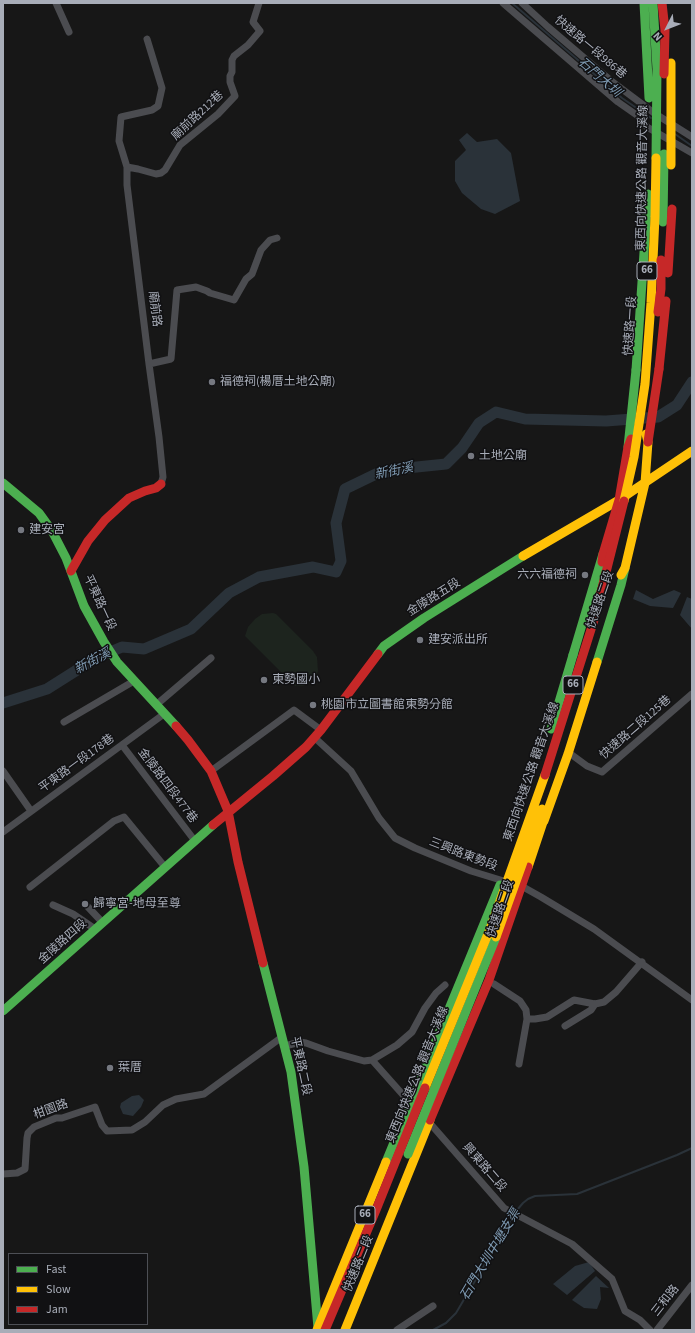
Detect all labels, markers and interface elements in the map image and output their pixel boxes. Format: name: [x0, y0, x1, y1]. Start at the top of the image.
north arrow: [647, 8, 687, 48]
street label: 快速路一段986巷: [551, 14, 629, 82]
text: N: [650, 29, 666, 44]
water label: 石門大圳: [574, 55, 624, 101]
street label: 廟前路212巷: [169, 88, 227, 144]
street label: 東西向快速公路 觀音大溪線: [635, 105, 651, 251]
road number: 66: [637, 262, 657, 280]
street label: 廟前路: [145, 290, 163, 328]
street label: 快速路一段: [622, 296, 640, 356]
place label: 福德祠(楊厝土地公廟): [220, 375, 335, 389]
marker: 福德祠(楊厝土地公廟): [207, 377, 217, 387]
place label: 土地公廟: [479, 449, 527, 463]
marker: 土地公廟: [466, 451, 476, 461]
water label: 新街溪: [373, 460, 415, 484]
place label: 建安宮: [29, 523, 65, 537]
marker: 建安宮: [16, 525, 26, 535]
place label: 六六福德祠: [517, 568, 577, 582]
street label: 快速路二段: [584, 569, 618, 631]
marker: 六六福德祠: [580, 570, 590, 580]
street label: 平東路一段: [80, 573, 118, 633]
street label: 金陵路五段: [405, 576, 463, 620]
place label: 建安派出所: [428, 633, 488, 647]
marker: 建安派出所: [415, 635, 425, 645]
water label: 新街溪: [72, 646, 114, 678]
place label: 東勢國小: [272, 673, 320, 687]
marker: 東勢國小: [259, 675, 269, 685]
road number: 66: [563, 676, 583, 694]
street label: 快速路二段125巷: [597, 693, 675, 763]
place label: 桃園市立圖書館東勢分館: [321, 698, 453, 712]
marker: 桃園市立圖書館東勢分館: [308, 700, 318, 710]
street label: 東西向快速公路 觀音大溪線: [501, 700, 563, 844]
street label: 平東路一段178巷: [36, 732, 118, 796]
street label: 金陵路四段477巷: [134, 746, 200, 826]
street label: 三興路東勢段: [427, 835, 499, 875]
street label: 快速路二段: [484, 878, 518, 940]
place label: 歸寧宮-地母至尊: [93, 897, 181, 911]
marker: 歸寧宮-地母至尊: [80, 899, 90, 909]
street label: 金陵路四段: [36, 917, 90, 967]
street label: 東西向快速公路 觀音大溪線: [384, 1004, 452, 1146]
street label: 平東路二段: [287, 1035, 313, 1097]
place label: 葉厝: [118, 1061, 142, 1075]
marker: 葉厝: [105, 1063, 115, 1073]
street label: 柑園路: [32, 1097, 70, 1123]
street label: 興東路二段: [459, 1141, 509, 1195]
road number: 66: [355, 1206, 375, 1224]
water label: 石門大圳中壢支渠: [458, 1206, 524, 1304]
street label: 快速路二段: [341, 1233, 377, 1295]
legend: [8, 1253, 148, 1325]
text: Fast: [46, 1261, 66, 1278]
text: Slow: [46, 1281, 71, 1298]
street label: 三和路: [649, 1282, 683, 1320]
text: Jam: [46, 1301, 68, 1318]

